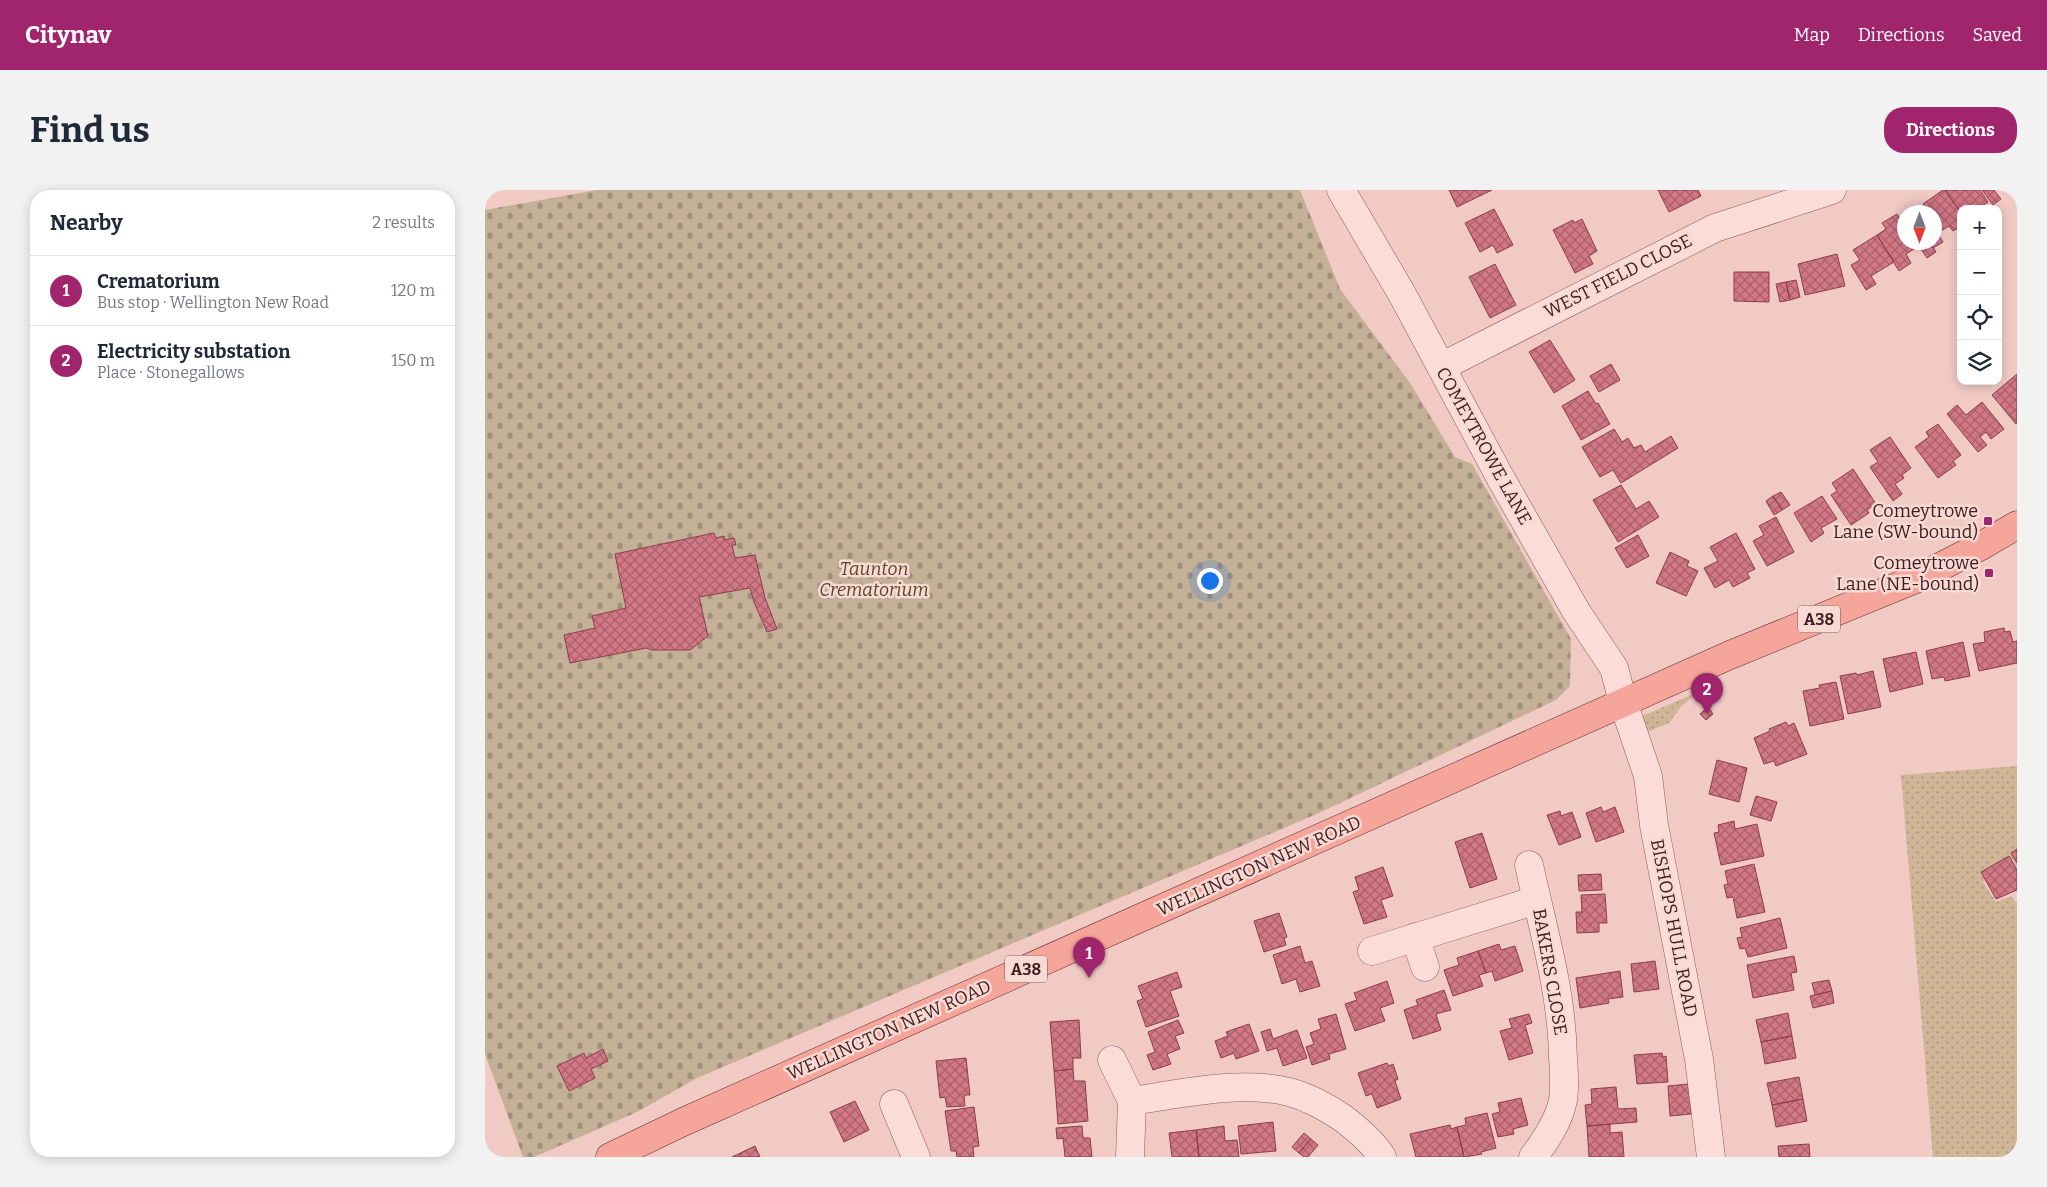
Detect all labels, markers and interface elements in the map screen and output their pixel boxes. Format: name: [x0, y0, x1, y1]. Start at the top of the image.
text: Citynav: [25, 21, 111, 49]
text: Map: [1794, 24, 1830, 46]
text: Directions: [1858, 24, 1945, 46]
text: Saved: [1973, 24, 2022, 46]
button: Directions: [1884, 107, 2017, 153]
text: Find us: [30, 109, 150, 151]
north arrow: [1897, 205, 1942, 250]
map controls: [1957, 205, 2002, 385]
button: +: [1957, 205, 2002, 250]
text: Nearby: [50, 210, 123, 236]
text: 2 results: [372, 213, 435, 232]
street label: WEST FIELD CLOSE: [1540, 229, 1696, 323]
button: −: [1957, 250, 2002, 295]
text: Crematorium: [97, 270, 220, 293]
text: 1: [63, 281, 69, 300]
text: 120 m: [391, 281, 435, 300]
text: Bus stop · Wellington New Road: [97, 293, 329, 312]
button: locate: [1957, 295, 2002, 340]
text: Electricity substation: [97, 340, 291, 363]
button: layers: [1957, 340, 2002, 385]
text: 2: [61, 351, 71, 370]
text: 150 m: [391, 351, 435, 370]
text: Place · Stonegallows: [97, 363, 245, 382]
street label: COMEYTROWE LANE: [1431, 363, 1537, 529]
place label: Comeytrowe Lane (SW-bound): [1833, 500, 1978, 543]
marker: Comeytrowe Lane (SW-bound): [1982, 515, 1994, 527]
place label: Comeytrowe Lane (NE-bound): [1836, 552, 1979, 595]
park label: Taunton Crematorium: [819, 558, 929, 601]
marker: Comeytrowe Lane (NE-bound): [1983, 567, 1995, 579]
your location: [1197, 568, 1223, 594]
road number: A38: [1798, 606, 1840, 632]
pin: 2: [1691, 673, 1723, 714]
street label: WELLINGTON NEW ROAD: [1154, 811, 1364, 921]
street label: BISHOPS HULL ROAD: [1646, 837, 1702, 1019]
street label: BAKERS CLOSE: [1528, 907, 1572, 1037]
pin: 1: [1073, 937, 1105, 978]
road number: A38: [1005, 956, 1047, 982]
street label: WELLINGTON NEW ROAD: [784, 975, 994, 1085]

